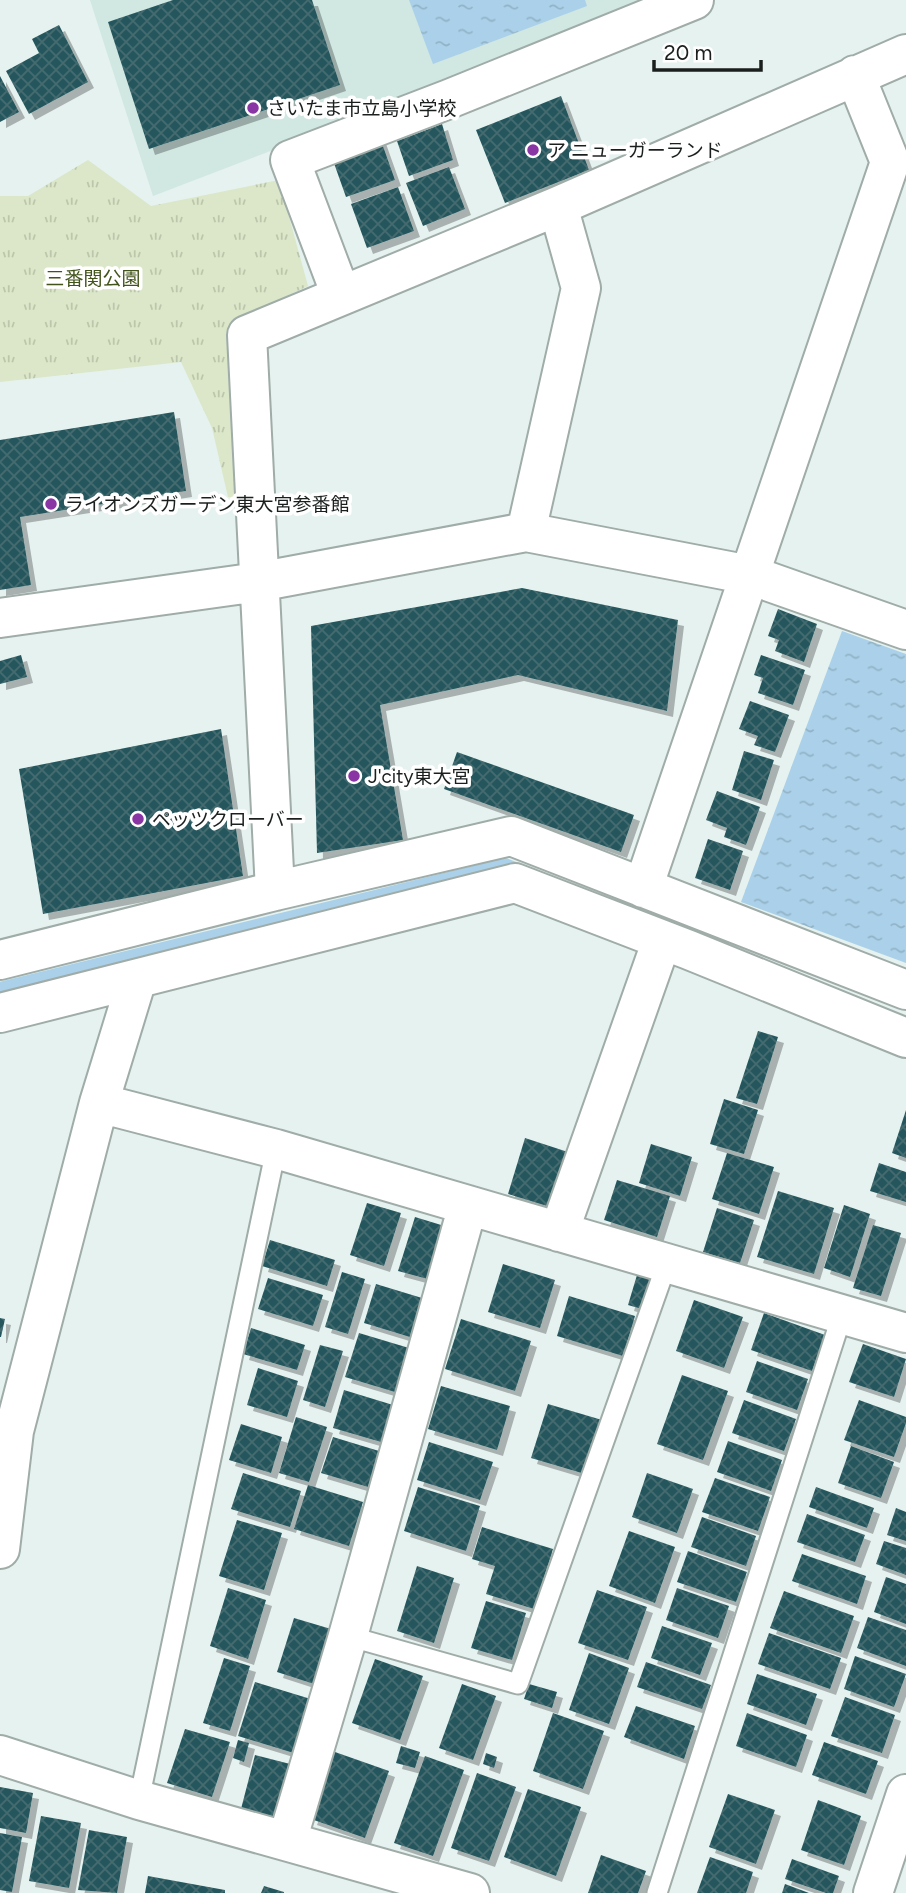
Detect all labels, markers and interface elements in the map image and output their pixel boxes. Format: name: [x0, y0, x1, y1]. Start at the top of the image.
scale bar: [654, 28, 761, 72]
text: 20 m: [664, 40, 712, 65]
place label: さいたま市立島小学校: [267, 97, 456, 120]
marker: さいたま市立島小学校: [245, 100, 261, 116]
place label: ア ニューガーランド: [547, 139, 723, 162]
marker: ア ニューガーランド: [525, 142, 541, 158]
park label: 三番関公園: [45, 267, 141, 290]
place label: ライオンズガーデン東大宮参番館: [65, 493, 350, 516]
marker: ライオンズガーデン東大宮参番館: [43, 496, 59, 512]
place label: J'city東大宮: [368, 765, 470, 788]
marker: J'city東大宮: [346, 768, 362, 784]
place label: ペッツクローバー: [152, 808, 304, 831]
marker: ペッツクローバー: [130, 811, 146, 827]

